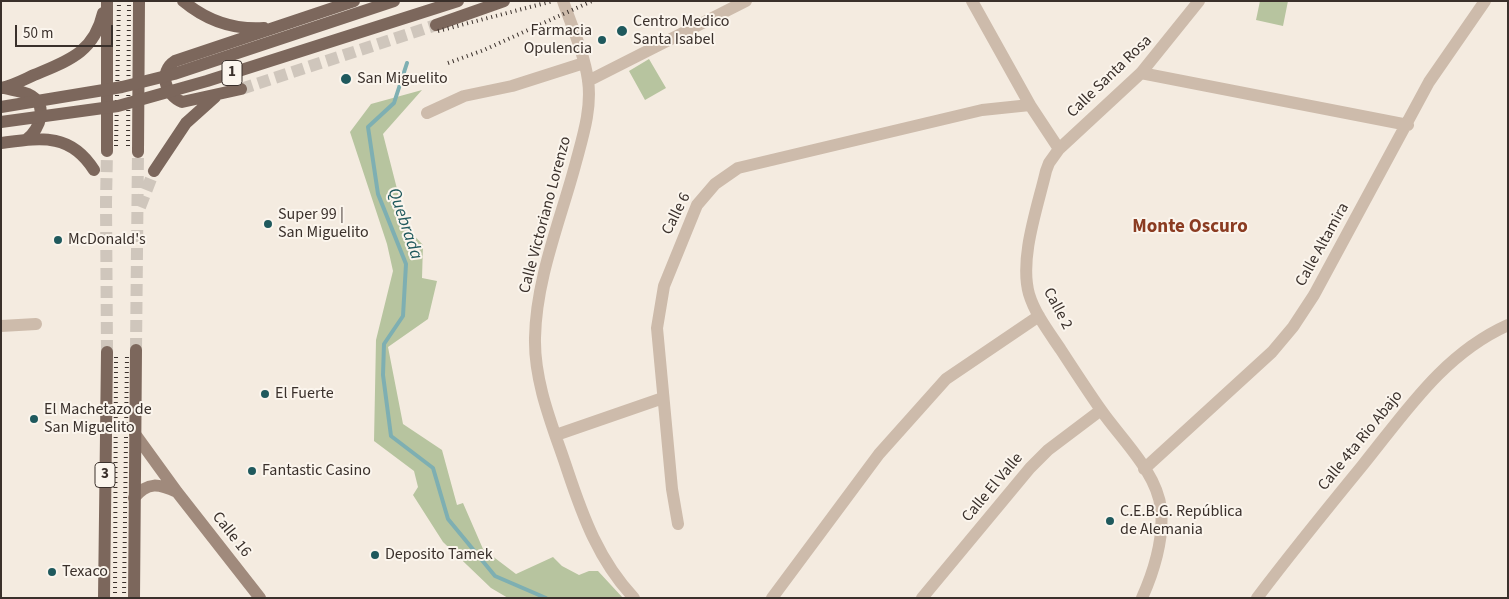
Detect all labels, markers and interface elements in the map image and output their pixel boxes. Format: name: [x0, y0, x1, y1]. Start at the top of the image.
place label: Centro Medico Santa Isabel: [633, 12, 730, 50]
scale bar: [18, 15, 115, 47]
place label: Farmacia Opulencia: [524, 21, 592, 59]
text: 50 m: [23, 23, 53, 44]
marker: Centro Medico Santa Isabel: [615, 24, 629, 38]
street label: Calle Santa Rosa: [1064, 32, 1156, 122]
marker: Farmacia Opulencia: [596, 34, 608, 46]
road number: 1: [222, 60, 242, 86]
place label: San Miguelito: [357, 69, 448, 89]
marker: San Miguelito: [339, 72, 353, 86]
street label: Calle Victoriano Lorenzo: [516, 135, 576, 295]
water label: Quebrada: [382, 186, 426, 262]
street label: Calle 6: [658, 190, 696, 238]
street label: Calle Altamira: [1292, 200, 1354, 290]
place label: Super 99 | San Miguelito: [278, 205, 369, 243]
district label: Monte Oscuro: [1132, 217, 1248, 239]
marker: Super 99 | San Miguelito: [262, 218, 274, 230]
place label: McDonald's: [68, 230, 146, 250]
marker: McDonald's: [52, 234, 64, 246]
street label: Calle 2: [1038, 285, 1076, 333]
place label: El Fuerte: [275, 384, 334, 404]
street label: Calle 4ta Rio Abajo: [1315, 387, 1407, 495]
marker: El Fuerte: [259, 388, 271, 400]
place label: El Machetazo de San Miguelito: [44, 400, 152, 438]
marker: El Machetazo de San Miguelito: [28, 413, 40, 425]
street label: Calle El Valle: [959, 450, 1027, 526]
place label: Fantastic Casino: [262, 461, 371, 481]
road number: 3: [95, 462, 115, 488]
marker: Fantastic Casino: [246, 465, 258, 477]
place label: C.E.B.G. República de Alemania: [1120, 502, 1243, 540]
street label: Calle 16: [207, 508, 255, 562]
marker: C.E.B.G. República de Alemania: [1104, 515, 1116, 527]
place label: Deposito Tamek: [385, 545, 493, 565]
marker: Deposito Tamek: [369, 549, 381, 561]
place label: Texaco: [62, 562, 108, 582]
marker: Texaco: [46, 566, 58, 578]

